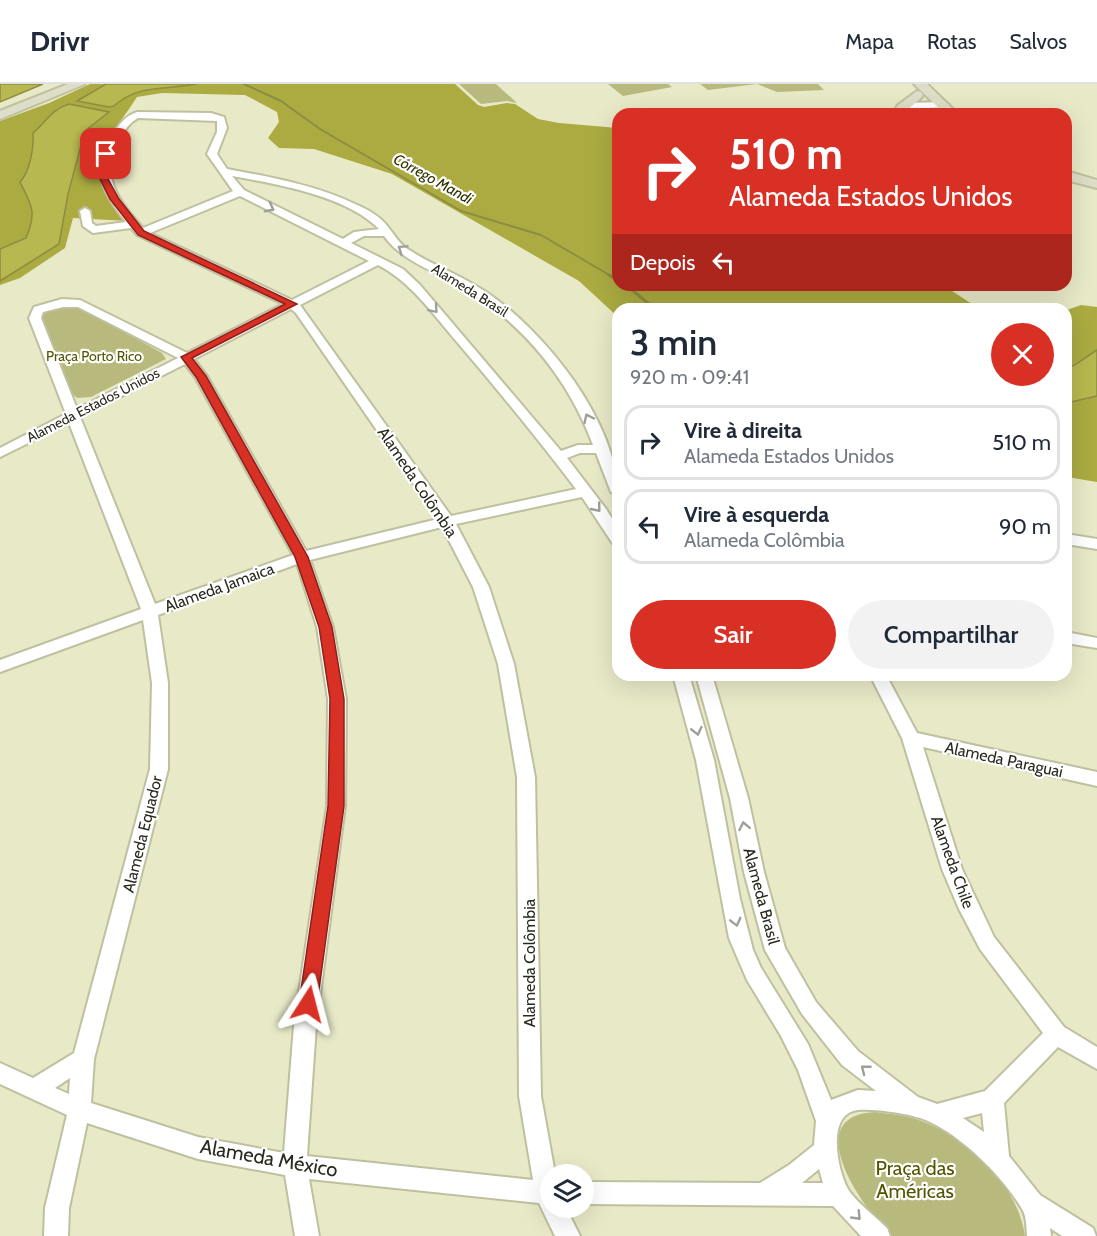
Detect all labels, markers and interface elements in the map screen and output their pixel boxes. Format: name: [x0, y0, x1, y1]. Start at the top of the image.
text: Drivr: [30, 24, 89, 58]
text: Mapa: [845, 29, 894, 54]
text: Rotas: [927, 29, 976, 54]
text: Salvos: [1009, 29, 1067, 54]
pin: [80, 128, 131, 179]
text: 510 m: [729, 128, 843, 180]
icon: right: [630, 132, 708, 210]
icon: arrive: [89, 137, 122, 170]
water label: Córrego Mandi: [390, 150, 476, 208]
text: Alameda Estados Unidos: [729, 180, 1012, 213]
one-way arrow: [264, 200, 275, 212]
one-way arrow: [398, 245, 409, 256]
icon: left: [707, 246, 740, 279]
text: Depois: [630, 249, 695, 276]
street label: Alameda Brasil: [428, 259, 512, 321]
one-way arrow: [427, 302, 438, 312]
text: 3 min: [630, 320, 717, 364]
button: close: [991, 323, 1054, 386]
park label: Praça Porto Rico: [46, 347, 142, 365]
street label: Alameda Estados Unidos: [23, 364, 163, 446]
text: 920 m · 09:41: [630, 365, 749, 389]
one-way arrow: [584, 414, 596, 425]
text: Vire à direita: [684, 417, 802, 444]
street label: Alameda Colômbia: [374, 424, 462, 541]
icon: right: [633, 426, 666, 459]
text: 510 m: [992, 429, 1051, 456]
text: Alameda Estados Unidos: [684, 444, 894, 468]
one-way arrow: [590, 501, 601, 512]
text: Vire à esquerda: [684, 501, 829, 528]
icon: left: [633, 510, 666, 543]
text: 90 m: [999, 513, 1051, 540]
text: Alameda Colômbia: [684, 528, 845, 552]
street label: Alameda Jamaica: [162, 559, 277, 616]
button: Sair: [630, 600, 836, 669]
button: Compartilhar: [848, 600, 1054, 669]
one-way arrow: [690, 726, 703, 736]
street label: Alameda Paraguai: [943, 738, 1065, 781]
street label: Alameda Equador: [119, 773, 166, 895]
street label: Alameda Chile: [927, 813, 978, 911]
one-way arrow: [738, 821, 751, 831]
street label: Alameda Brasil: [739, 846, 784, 947]
street label: Alameda Colômbia: [520, 898, 539, 1027]
one-way arrow: [729, 917, 742, 927]
position arrow: [276, 972, 340, 1036]
one-way arrow: [861, 1066, 872, 1077]
street label: Alameda México: [198, 1134, 340, 1182]
park label: Praça das Américas: [875, 1156, 955, 1203]
map controls: [540, 1164, 594, 1218]
button: layers: [540, 1164, 594, 1218]
one-way arrow: [850, 1209, 861, 1220]

